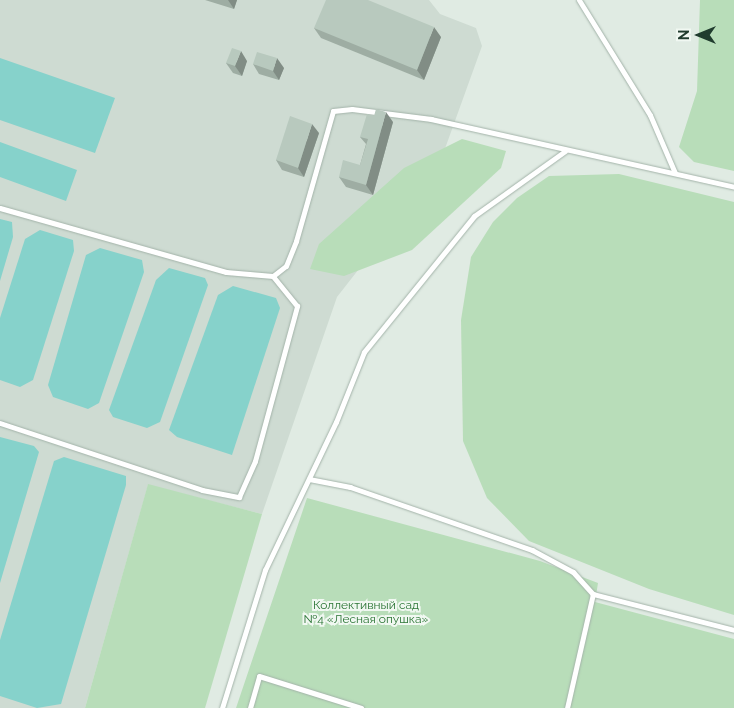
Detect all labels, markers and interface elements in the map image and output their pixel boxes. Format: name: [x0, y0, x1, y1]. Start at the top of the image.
north arrow: [674, 10, 724, 60]
text: N: [676, 30, 692, 40]
park label: Коллективный сад №4 «Лесная опушка»: [303, 599, 429, 627]

